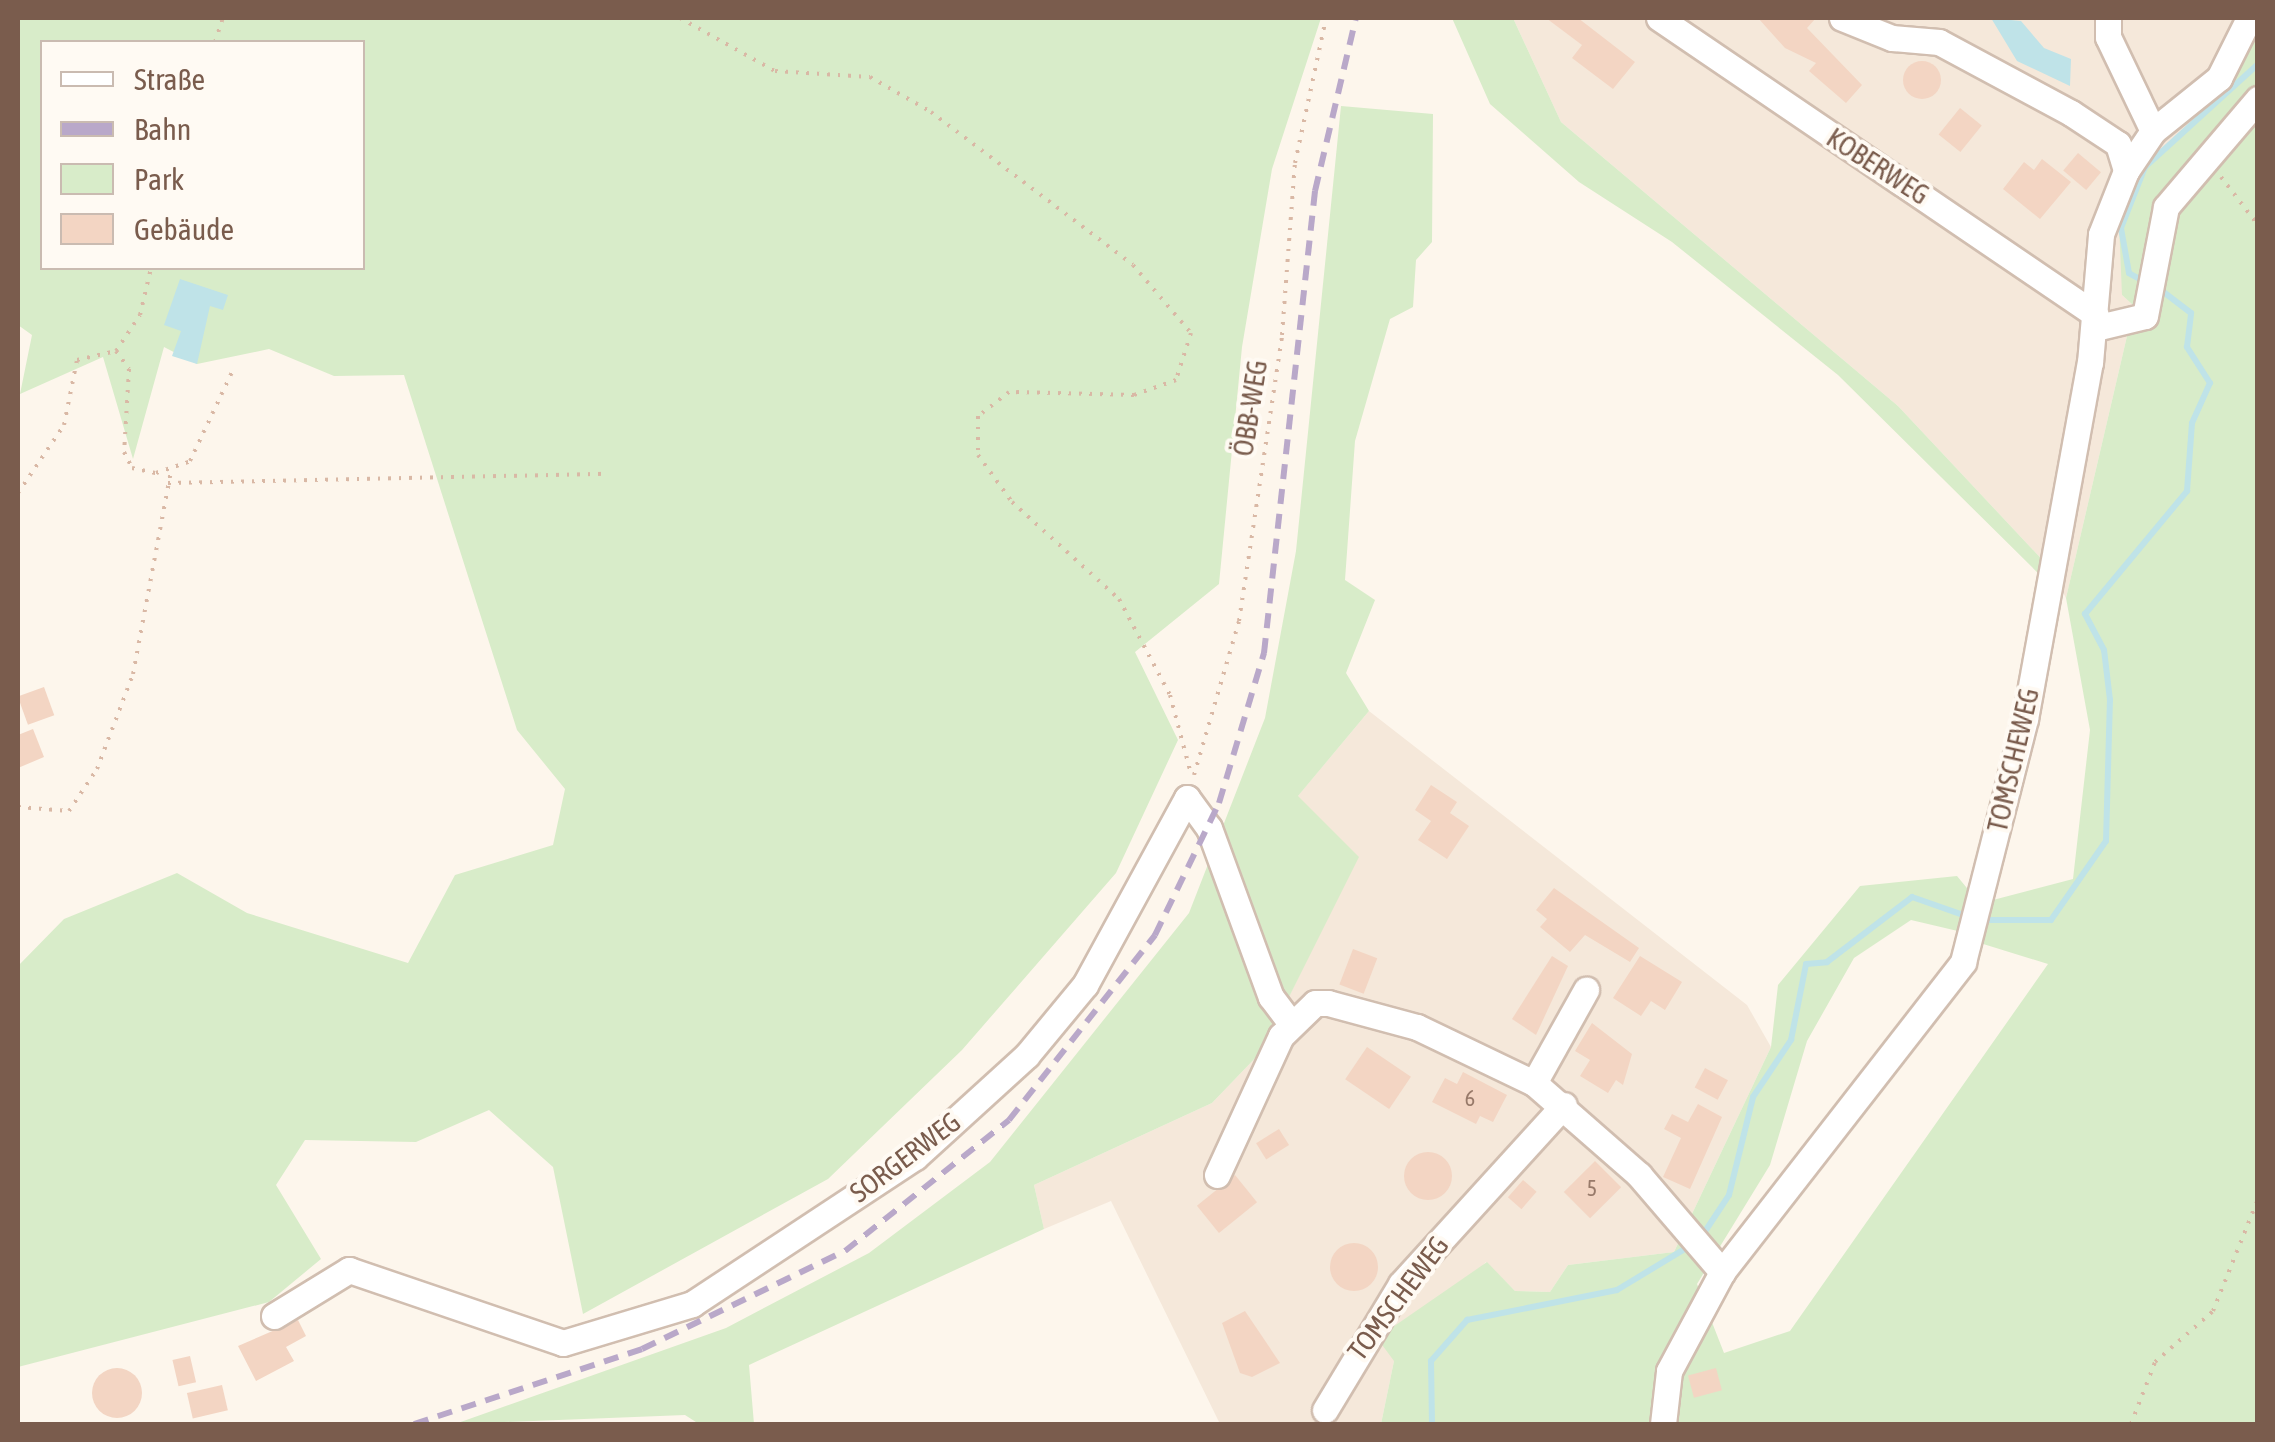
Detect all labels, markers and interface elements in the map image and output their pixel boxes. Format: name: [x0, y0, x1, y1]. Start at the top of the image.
legend: [40, 40, 365, 270]
text: Straße: [134, 62, 205, 96]
text: Bahn: [134, 112, 191, 146]
street label: KOBERWEG: [1821, 121, 1935, 211]
text: Park: [134, 162, 184, 196]
text: Gebäude: [134, 212, 234, 246]
street label: ÖBB-WEG: [1226, 357, 1274, 459]
street label: TOMSCHEWEG: [1980, 685, 2046, 835]
house number: 6: [1465, 1086, 1475, 1112]
street label: SORGERWEG: [843, 1105, 967, 1209]
house number: 5: [1587, 1176, 1597, 1202]
street label: TOMSCHEWEG: [1341, 1229, 1455, 1367]

